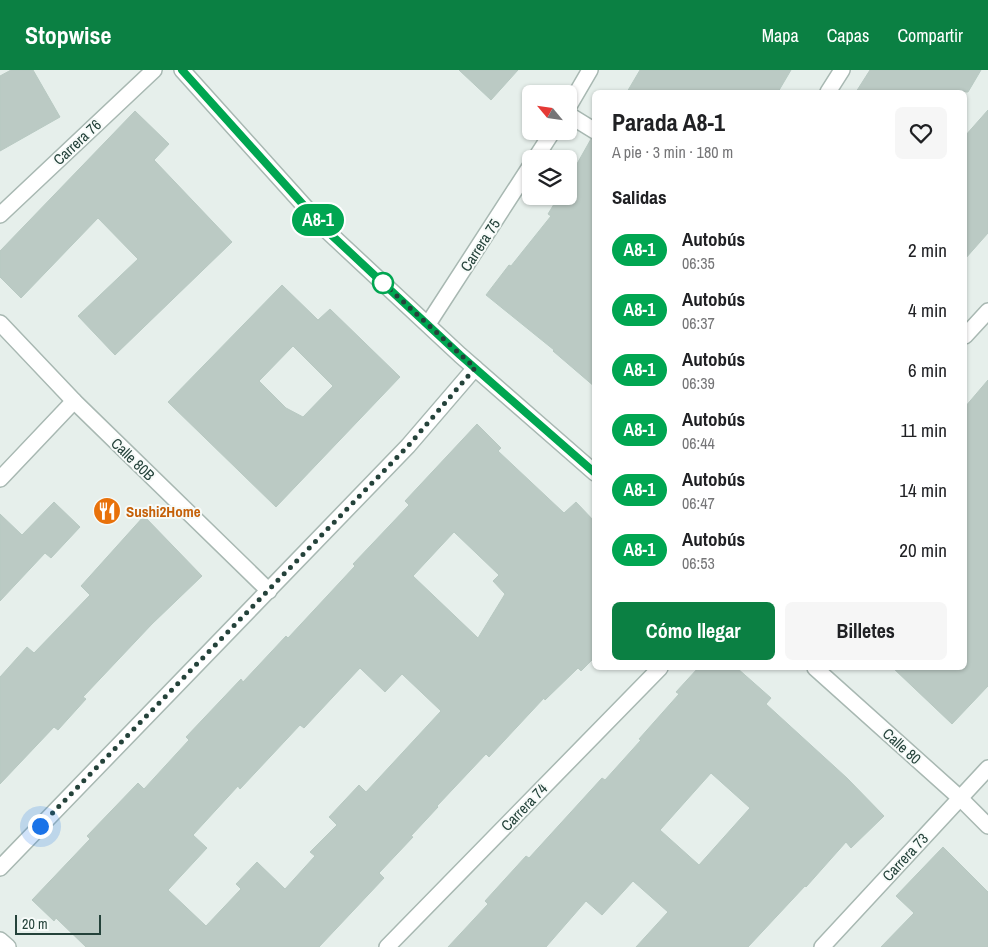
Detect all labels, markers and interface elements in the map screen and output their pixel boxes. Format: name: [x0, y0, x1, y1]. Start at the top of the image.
text: Stopwise: [25, 19, 111, 51]
text: Mapa: [762, 23, 799, 48]
text: Capas: [827, 23, 869, 48]
text: Compartir: [897, 23, 963, 48]
north arrow: [522, 85, 578, 140]
map controls: [522, 85, 577, 205]
text: Parada A8-1: [612, 106, 725, 138]
button: heart: [895, 107, 947, 159]
street label: Carrera 76: [48, 114, 106, 170]
text: A pie · 3 min · 180 m: [612, 141, 733, 163]
button: layers: [522, 150, 577, 205]
text: Salidas: [612, 184, 667, 210]
line badge: A8-1: [283, 204, 353, 236]
text: A8-1: [302, 207, 334, 232]
street label: Carrera 75: [455, 215, 505, 275]
text: Autobús: [682, 226, 745, 252]
text: A8-1: [624, 237, 656, 262]
text: 2 min: [908, 237, 947, 263]
text: 06:35: [682, 252, 715, 274]
unlabelled marker: [372, 272, 394, 294]
text: Autobús: [682, 286, 745, 312]
text: A8-1: [624, 297, 656, 322]
text: 4 min: [908, 297, 947, 323]
text: 06:37: [682, 312, 715, 334]
text: Autobús: [682, 346, 745, 372]
text: A8-1: [624, 357, 656, 382]
text: 6 min: [908, 357, 947, 383]
text: 06:39: [682, 372, 715, 394]
text: Autobús: [682, 406, 745, 432]
text: A8-1: [624, 417, 656, 442]
text: 11 min: [901, 417, 947, 443]
text: 06:44: [682, 432, 715, 454]
street label: Calle 80B: [107, 433, 159, 485]
text: Autobús: [682, 466, 745, 492]
text: A8-1: [624, 477, 656, 502]
text: 14 min: [899, 477, 947, 503]
text: 06:47: [682, 492, 715, 514]
restaurant icon: Sushi2Home: [92, 496, 122, 526]
place label: Sushi2Home: [126, 501, 201, 522]
text: Autobús: [682, 526, 745, 552]
text: A8-1: [624, 537, 656, 562]
text: 20 min: [899, 537, 947, 563]
text: 06:53: [682, 552, 715, 574]
button: Cómo llegar: [612, 602, 775, 660]
button: Billetes: [785, 602, 947, 660]
street label: Calle 80: [878, 723, 926, 769]
street label: Carrera 74: [496, 778, 552, 835]
your location: [28, 814, 53, 839]
street label: Carrera 73: [877, 828, 933, 886]
scale bar: [15, 912, 101, 935]
text: 20 m: [22, 915, 48, 933]

